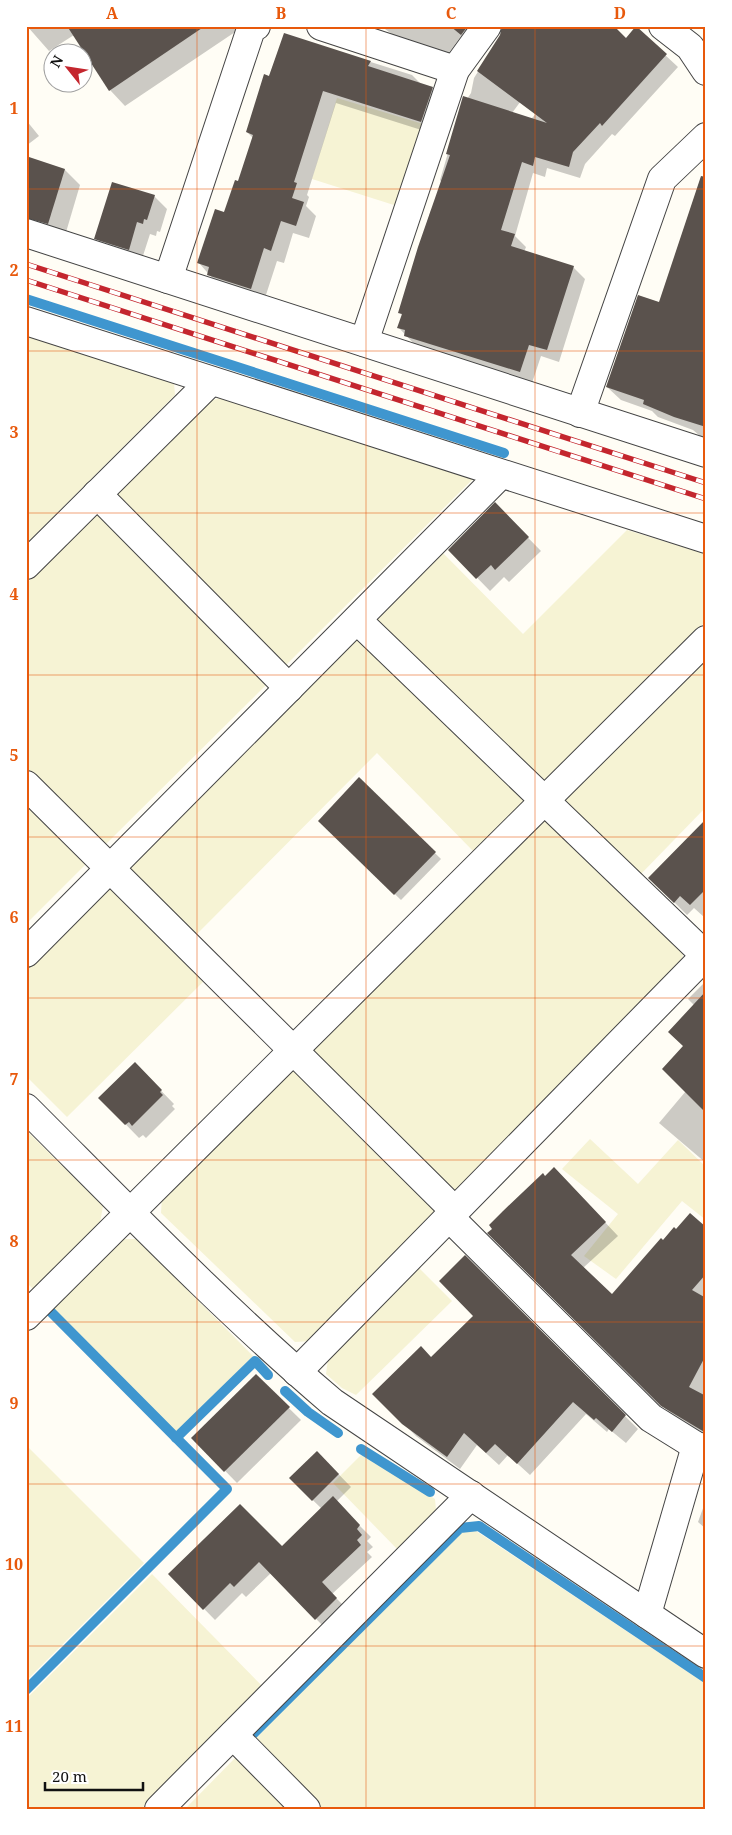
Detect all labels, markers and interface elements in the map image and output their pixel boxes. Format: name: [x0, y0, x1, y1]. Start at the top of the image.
text: A: [106, 2, 119, 24]
text: B: [276, 2, 287, 24]
text: C: [446, 2, 457, 24]
text: D: [614, 2, 626, 24]
north arrow: [42, 42, 92, 92]
text: N: [45, 52, 67, 71]
text: 1: [9, 97, 19, 119]
text: 2: [9, 259, 19, 281]
text: 3: [9, 421, 19, 443]
text: 4: [9, 583, 19, 605]
text: 5: [9, 744, 19, 766]
text: 6: [9, 906, 19, 928]
text: 7: [9, 1068, 19, 1090]
text: 8: [9, 1230, 19, 1252]
text: 9: [9, 1392, 19, 1414]
text: 10: [5, 1553, 23, 1575]
text: 11: [5, 1715, 23, 1737]
scale bar: [45, 1760, 142, 1792]
text: 20 m: [52, 1766, 87, 1786]

